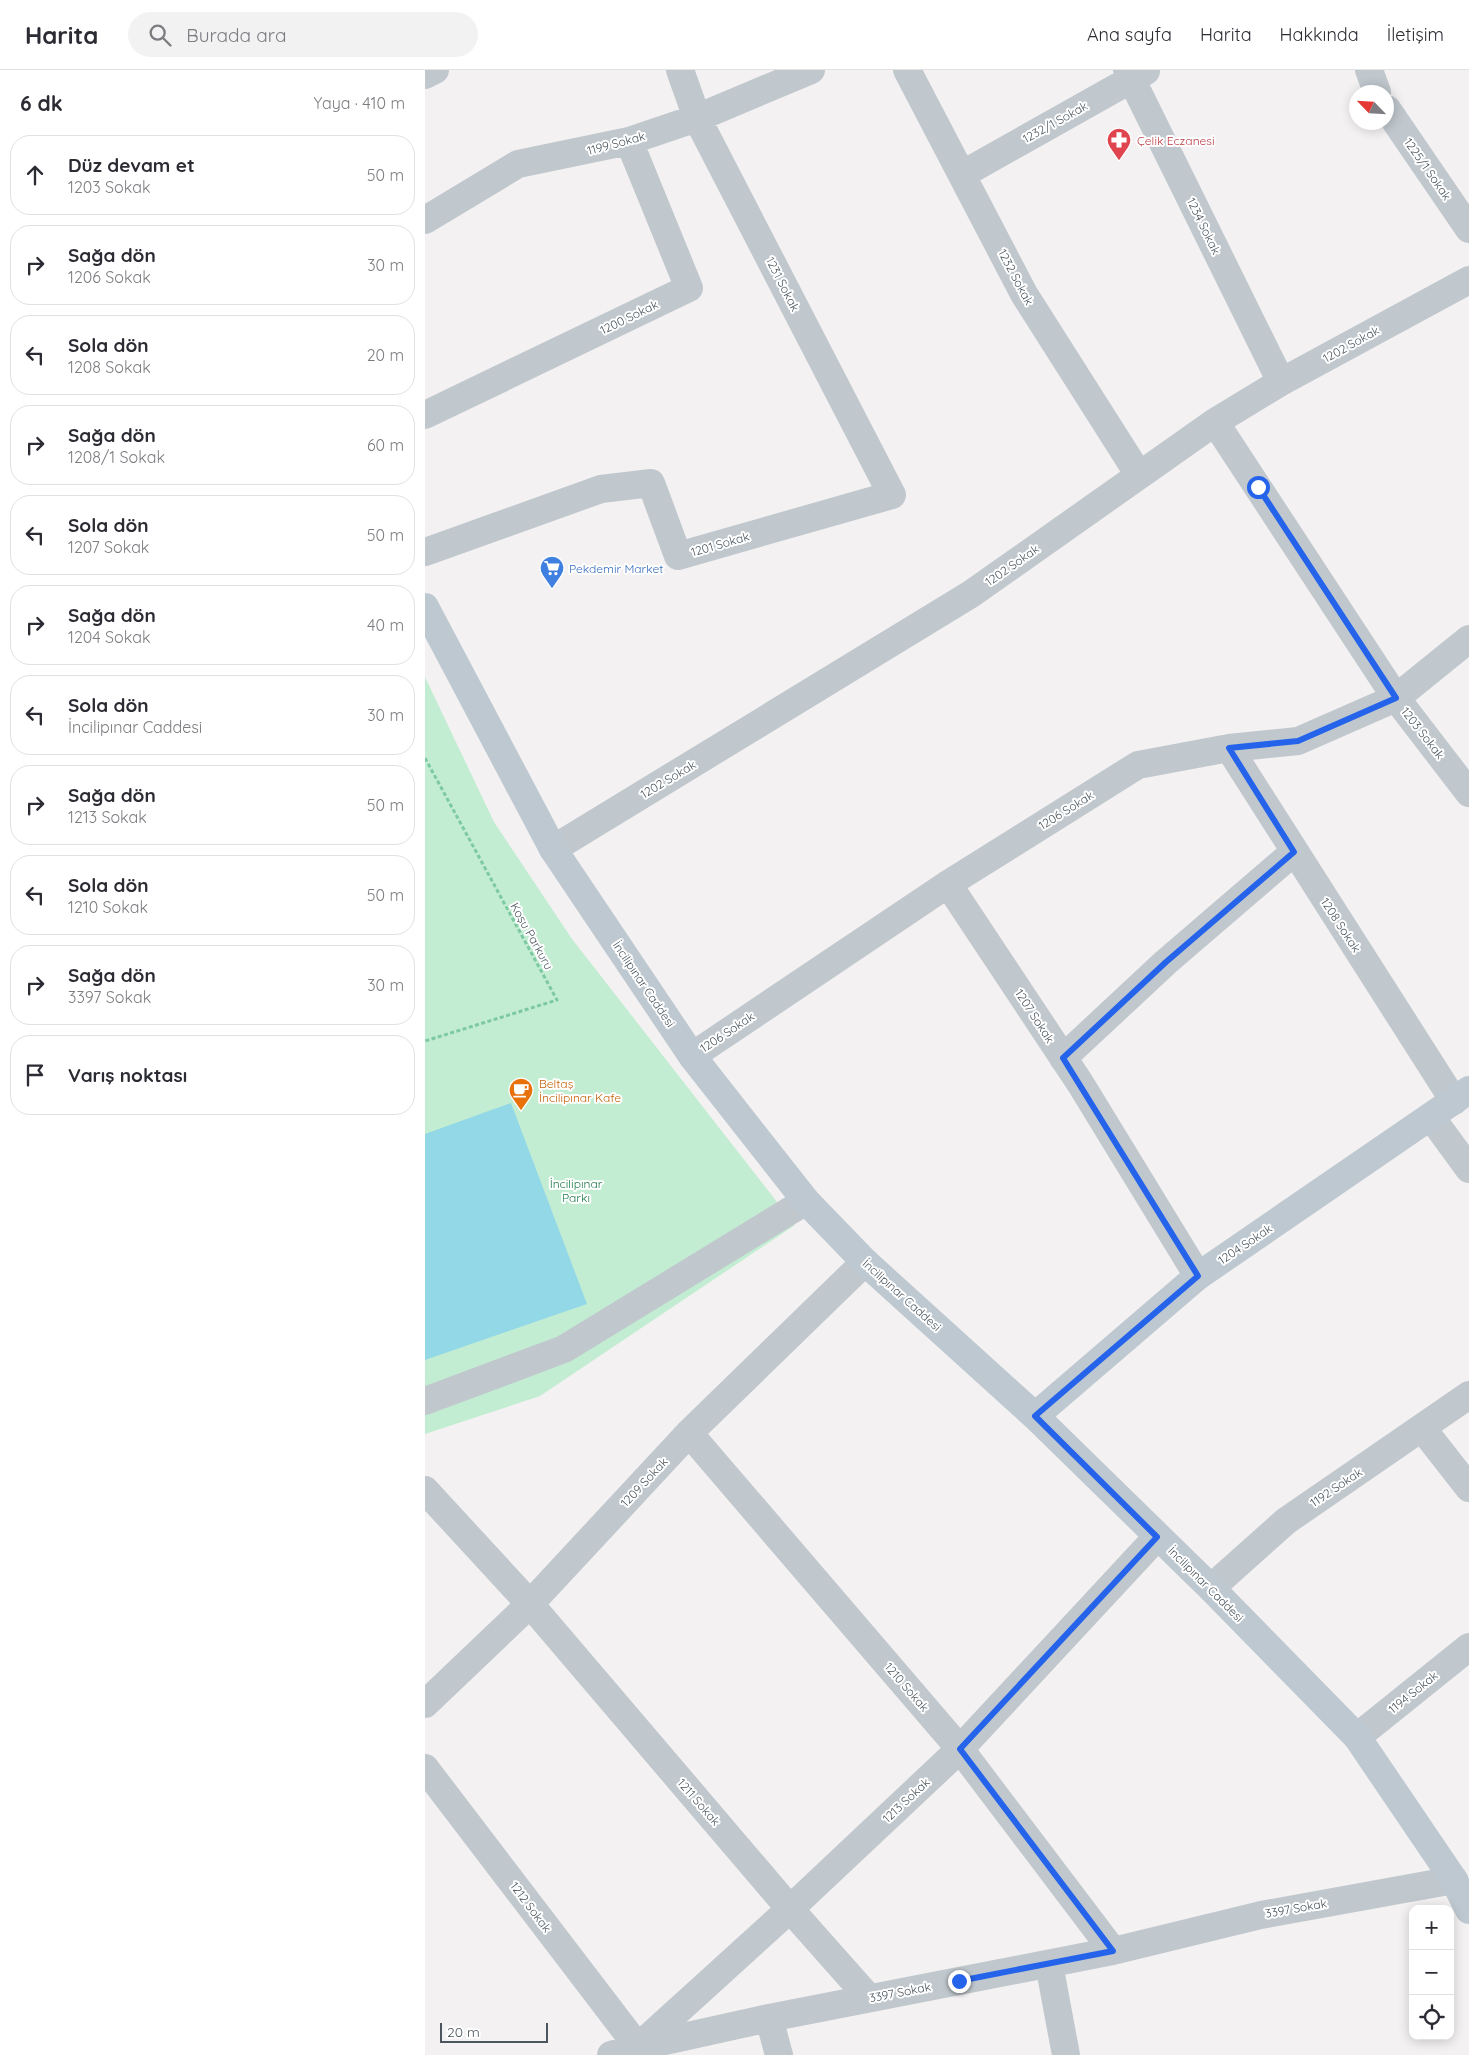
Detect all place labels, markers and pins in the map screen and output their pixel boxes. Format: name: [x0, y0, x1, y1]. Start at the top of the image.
pharmacy icon: Çelik Eczanesi: [1106, 127, 1132, 161]
place label: Çelik Eczanesi: [1137, 133, 1215, 148]
supermarket icon: Pekdemir Market: [539, 555, 565, 589]
place label: Pekdemir Market: [569, 561, 663, 576]
place label: Beltaş İncilipınar Kafe: [539, 1076, 621, 1105]
cafe icon: Beltaş İncilipınar Kafe: [508, 1077, 534, 1111]

